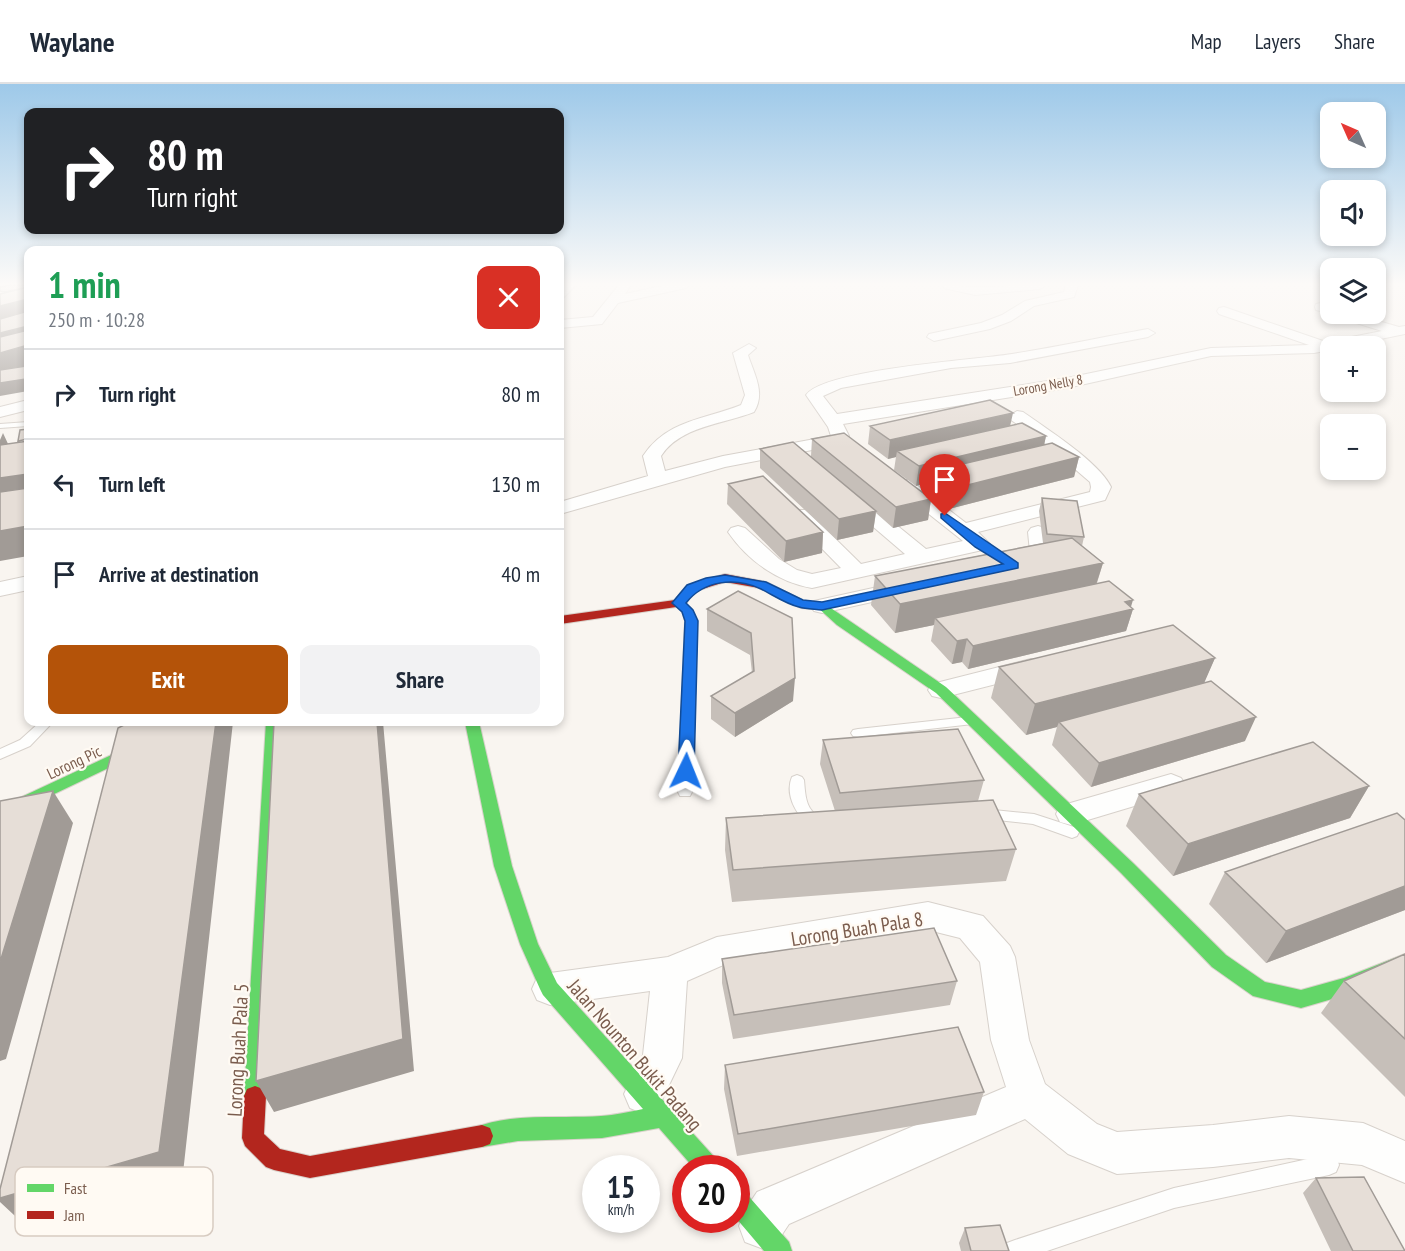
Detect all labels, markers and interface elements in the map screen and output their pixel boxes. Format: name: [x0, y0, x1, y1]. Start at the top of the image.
text: Waylane: [30, 23, 115, 60]
text: Map: [1191, 28, 1222, 55]
text: Layers: [1255, 28, 1301, 55]
text: Share: [1334, 28, 1375, 55]
north arrow: [1320, 102, 1386, 168]
map controls: [1320, 102, 1386, 480]
text: 80 m: [147, 127, 224, 182]
icon: right: [48, 132, 126, 210]
text: Turn right: [147, 180, 238, 214]
button: sound: [1320, 180, 1386, 246]
button: layers: [1320, 258, 1386, 324]
text: 1 min: [48, 261, 121, 308]
button: close: [477, 266, 540, 329]
text: 250 m · 10:28: [48, 307, 145, 333]
button: +: [1320, 336, 1386, 402]
street label: Lorong Nelly 8: [1012, 370, 1084, 400]
icon: right: [48, 378, 81, 411]
text: Turn right: [99, 380, 176, 408]
text: 80 m: [501, 380, 540, 408]
button: −: [1320, 414, 1386, 480]
pin: [919, 454, 970, 516]
icon: arrive: [928, 463, 961, 496]
icon: left: [48, 468, 81, 501]
text: Turn left: [99, 470, 165, 498]
text: 130 m: [491, 470, 540, 498]
icon: arrive: [48, 558, 81, 591]
text: Arrive at destination: [99, 560, 259, 588]
text: 40 m: [501, 560, 540, 588]
button: Exit: [48, 645, 288, 714]
button: Share: [300, 645, 540, 714]
position arrow: [654, 739, 718, 803]
street label: Lorong Pic: [44, 741, 105, 783]
street label: Lorong Buah Pala 8: [789, 906, 925, 952]
street label: Jalan Nounton Bukit Padang: [561, 973, 708, 1136]
street label: Lorong Buah Pala 5: [222, 983, 254, 1117]
speed limit sign: 20: [672, 1155, 750, 1233]
legend: [15, 1167, 213, 1236]
text: 15: [607, 1167, 635, 1206]
text: Fast: [64, 1178, 87, 1198]
text: km/h: [608, 1200, 634, 1219]
text: Jam: [63, 1205, 85, 1225]

